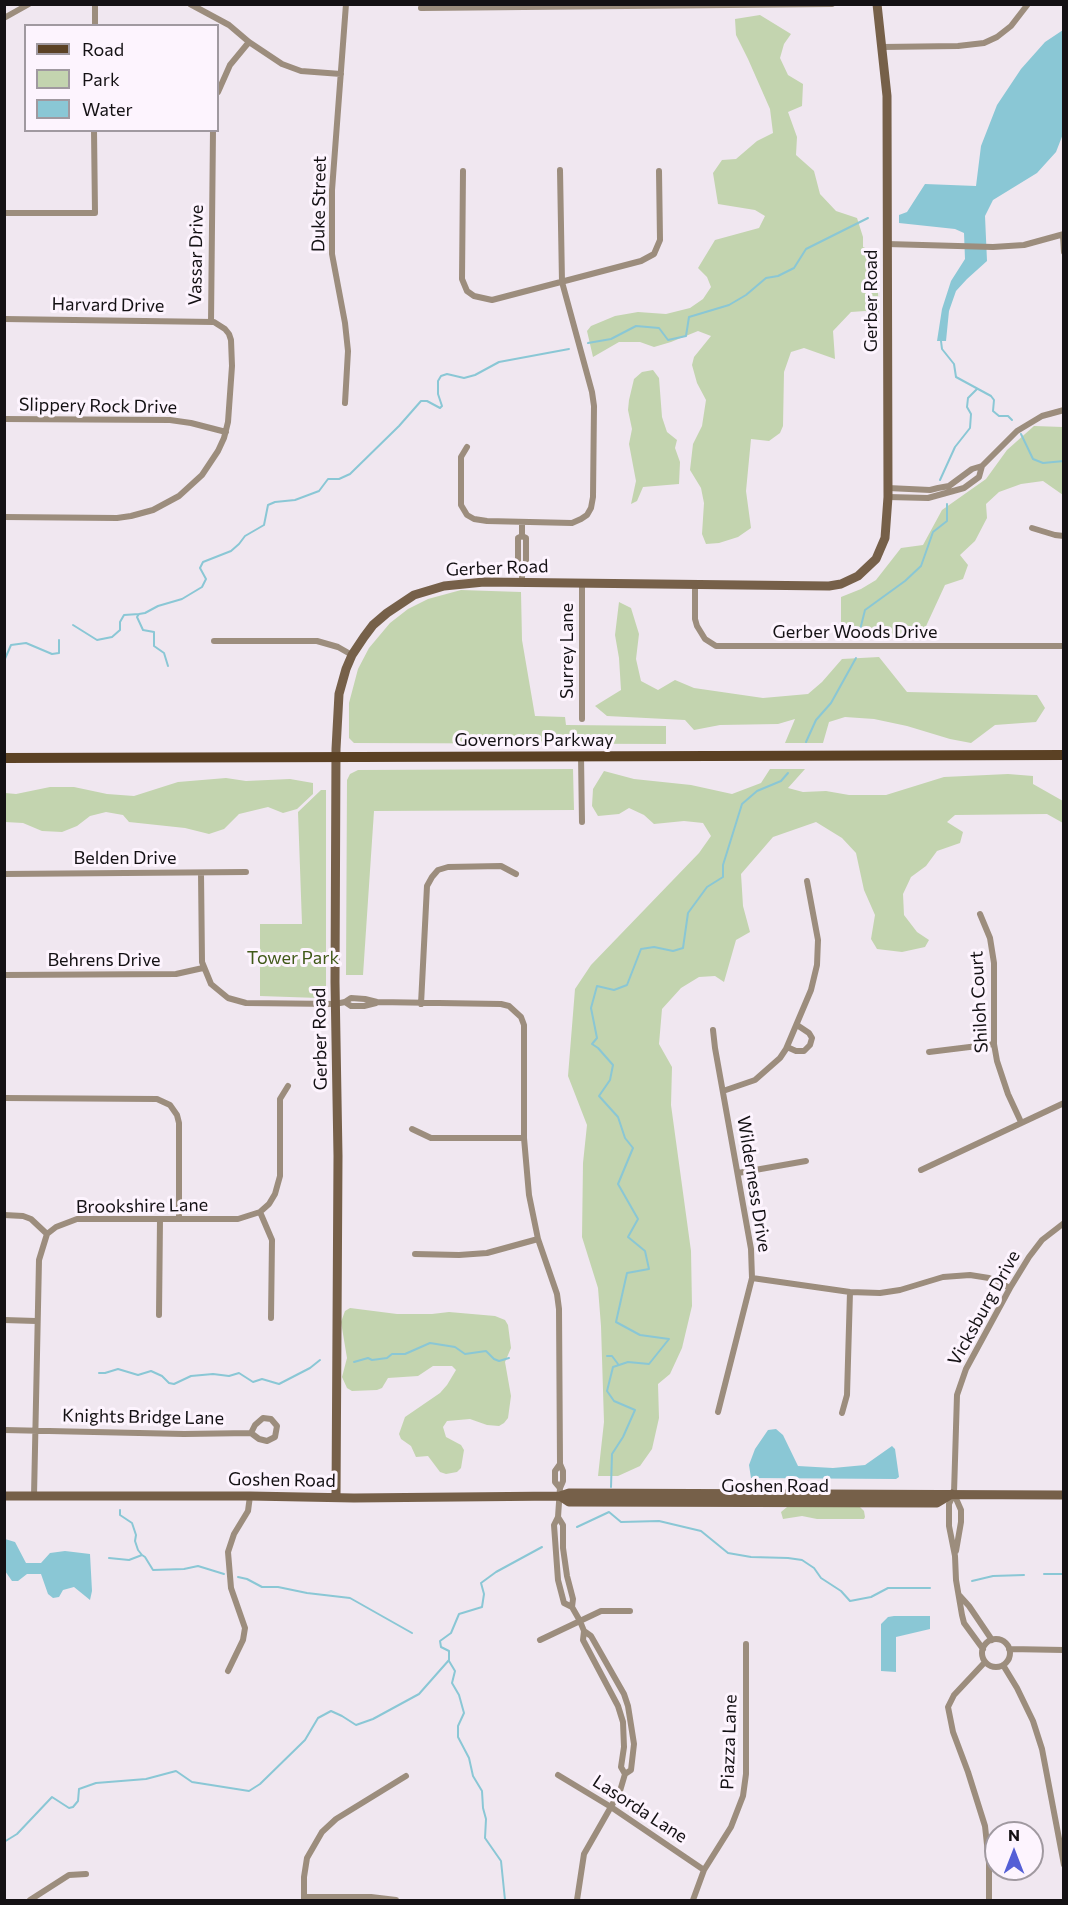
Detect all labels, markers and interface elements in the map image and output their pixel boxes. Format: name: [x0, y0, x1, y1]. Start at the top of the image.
legend: [24, 24, 219, 132]
text: Road: [82, 38, 124, 60]
text: Park: [82, 68, 120, 90]
text: Water: [82, 98, 133, 120]
street label: Duke Street: [307, 156, 331, 252]
street label: Vassar Drive: [184, 204, 208, 306]
street label: Gerber Road: [860, 250, 882, 352]
street label: Harvard Drive: [51, 293, 165, 317]
street label: Slippery Rock Drive: [19, 394, 177, 418]
street label: Gerber Road: [445, 555, 549, 581]
street label: Surrey Lane: [556, 603, 578, 699]
street label: Gerber Woods Drive: [773, 621, 937, 643]
street label: Governors Parkway: [454, 729, 614, 751]
street label: Belden Drive: [74, 847, 176, 869]
park label: Tower Park: [247, 947, 339, 969]
street label: Behrens Drive: [47, 949, 161, 971]
street label: Shiloh Court: [966, 950, 992, 1054]
street label: Gerber Road: [308, 987, 332, 1091]
street label: Wilderness Drive: [733, 1114, 775, 1254]
street label: Brookshire Lane: [76, 1194, 208, 1218]
street label: Vicksburg Drive: [943, 1247, 1025, 1369]
street label: Knights Bridge Lane: [62, 1405, 224, 1429]
street label: Goshen Road: [228, 1468, 336, 1492]
street label: Goshen Road: [721, 1475, 829, 1497]
street label: Piazza Lane: [717, 1694, 741, 1790]
street label: Lasorda Lane: [589, 1770, 691, 1848]
north arrow: [984, 1821, 1044, 1881]
text: N: [1008, 1825, 1020, 1844]

